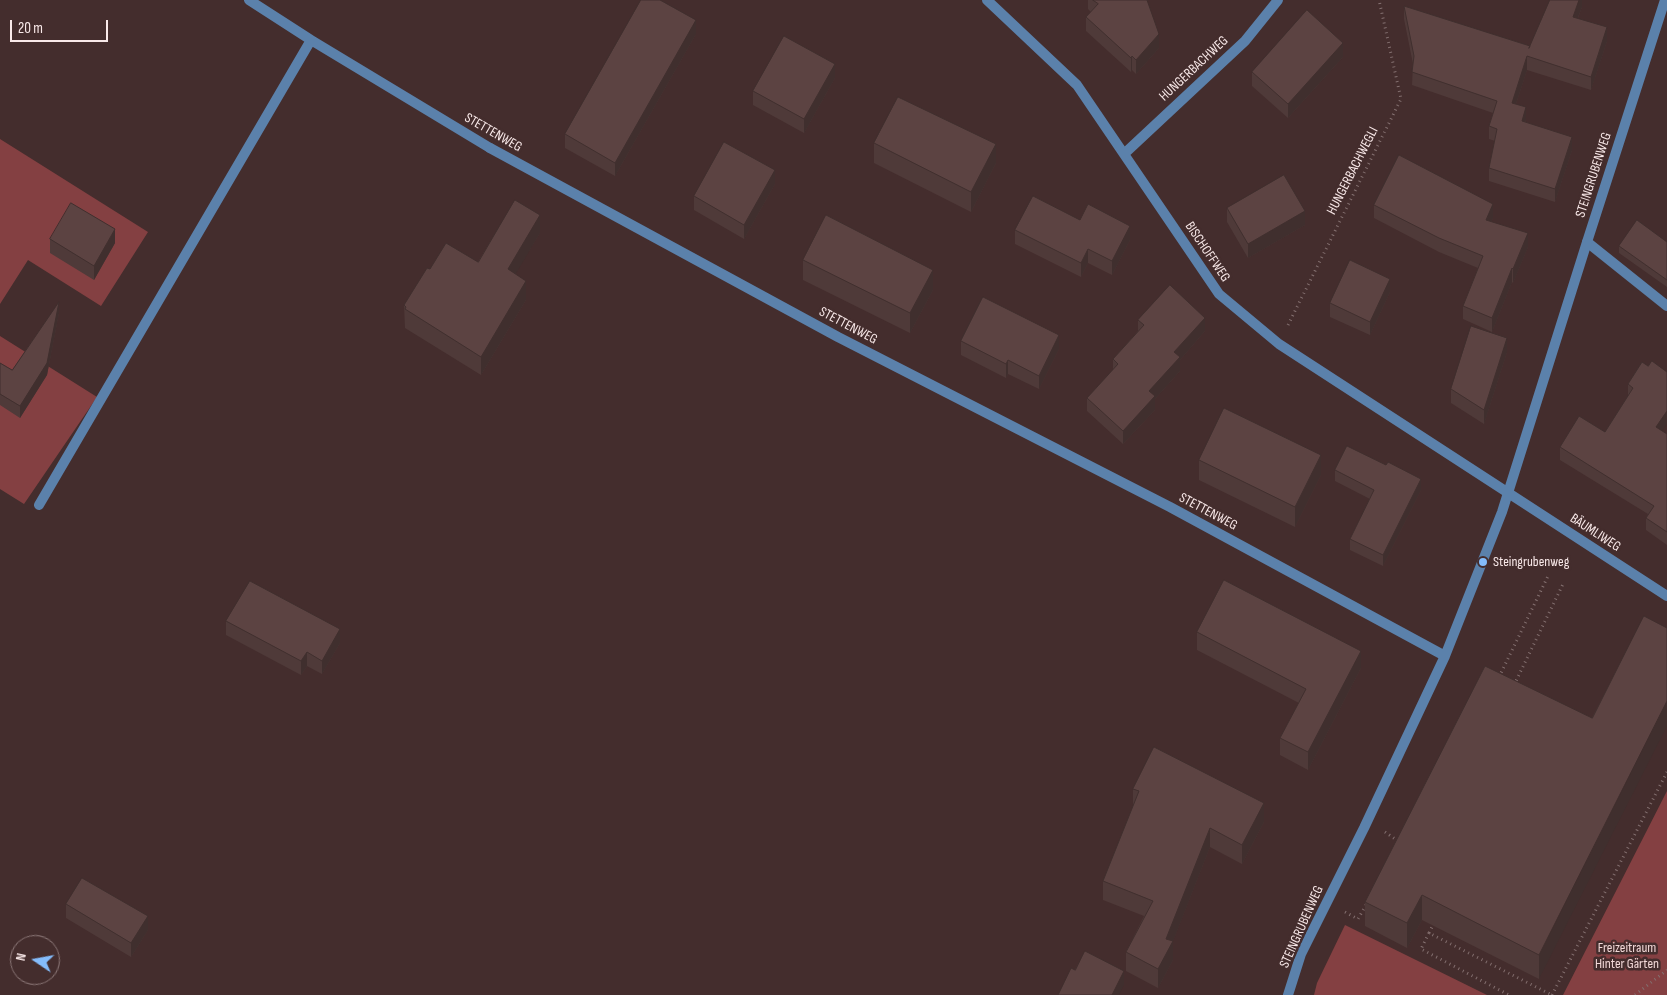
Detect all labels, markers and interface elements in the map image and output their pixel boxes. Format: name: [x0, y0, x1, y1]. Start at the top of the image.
scale bar: [12, 10, 110, 42]
text: 20 m: [18, 19, 43, 38]
street label: HUNGERBACHWEG: [1156, 33, 1232, 105]
street label: STETTENWEG: [461, 110, 525, 156]
street label: HUNGERBACHWEGLI: [1324, 124, 1382, 218]
street label: STEINGRUBENWEG: [1572, 130, 1616, 220]
street label: BISCHOFFWEG: [1181, 219, 1233, 285]
street label: STETTENWEG: [816, 304, 880, 348]
street label: STETTENWEG: [1176, 490, 1240, 534]
street label: BÄUMLIWEG: [1566, 510, 1624, 556]
place label: Steingrubenweg: [1493, 554, 1569, 570]
marker: Steingrubenweg: [1477, 556, 1489, 568]
street label: STEINGRUBENWEG: [1276, 883, 1328, 971]
north arrow: [10, 935, 60, 985]
park label: Freizeitraum Hinter Gärten: [1595, 940, 1659, 972]
text: N: [12, 952, 30, 962]

